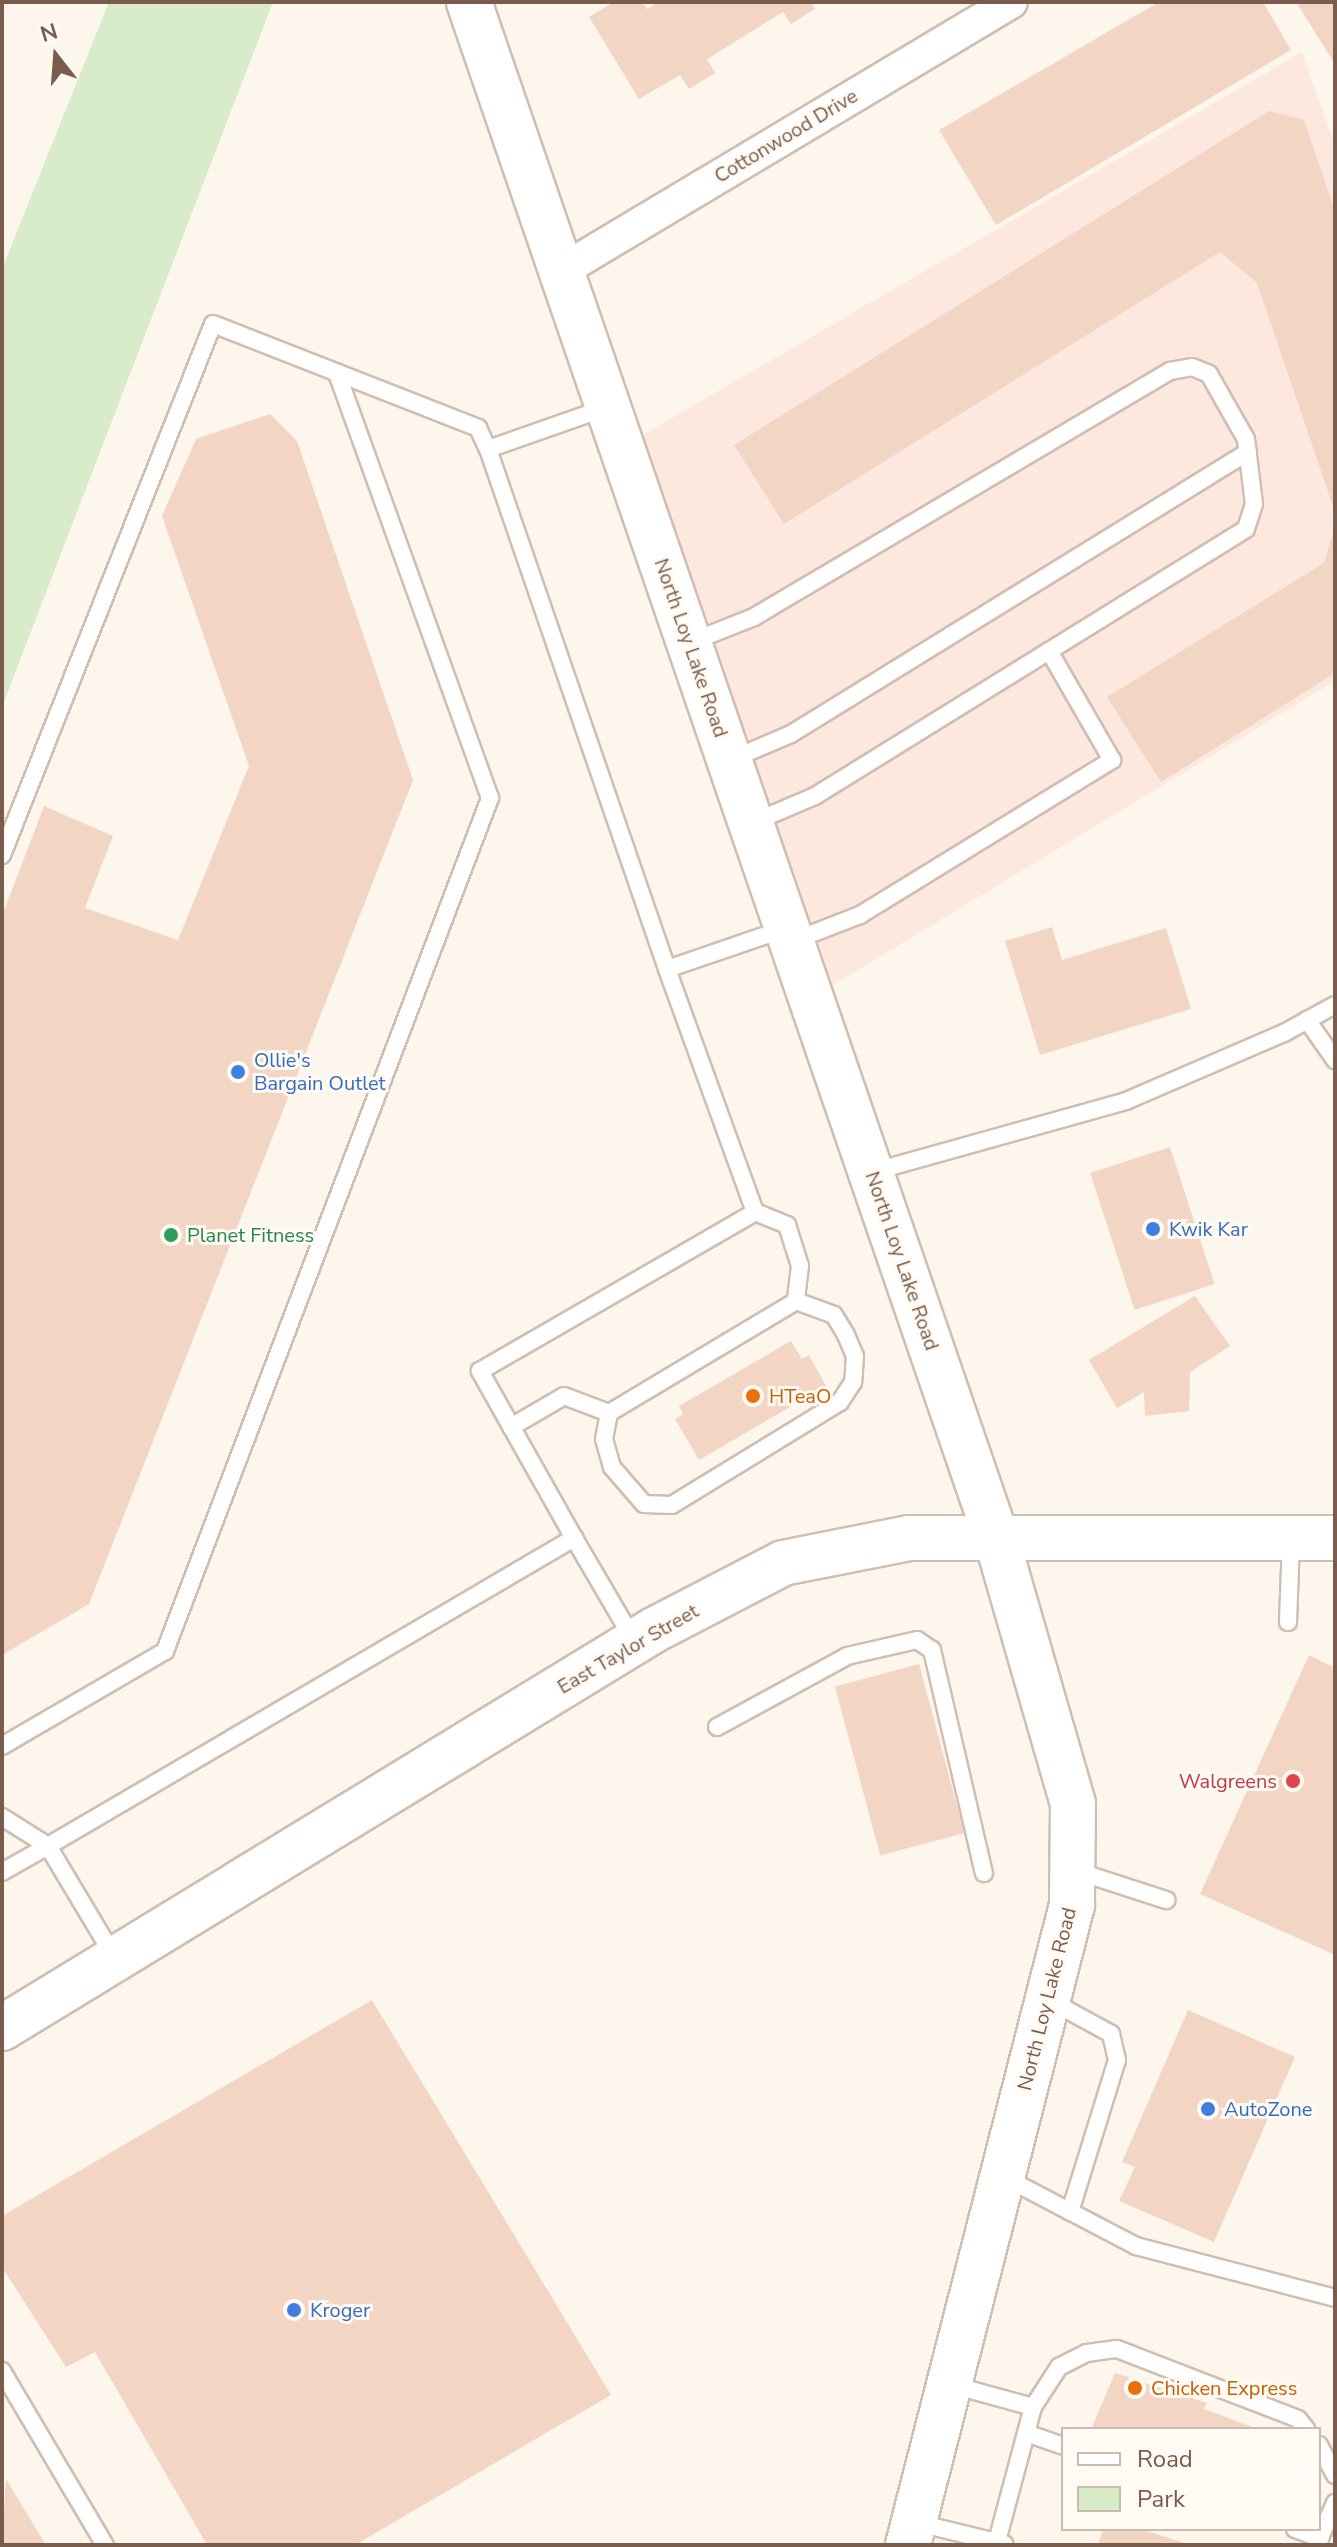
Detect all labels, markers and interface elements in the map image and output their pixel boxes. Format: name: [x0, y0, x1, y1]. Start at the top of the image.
north arrow: [16, 16, 96, 96]
text: N: [37, 16, 61, 50]
street label: Cottonwood Drive: [710, 84, 862, 188]
street label: North Loy Lake Road: [649, 555, 733, 741]
place label: Ollie's Bargain Outlet: [254, 1048, 386, 1095]
marker: Ollie's Bargain Outlet: [229, 1063, 247, 1081]
street label: North Loy Lake Road: [860, 1168, 944, 1354]
place label: Kwik Kar: [1169, 1217, 1248, 1241]
marker: Kwik Kar: [1144, 1220, 1162, 1238]
place label: Planet Fitness: [187, 1223, 314, 1247]
marker: Planet Fitness: [162, 1226, 180, 1244]
place label: HTeaO: [769, 1384, 831, 1408]
marker: HTeaO: [744, 1387, 762, 1405]
street label: East Taylor Street: [553, 1599, 703, 1699]
place label: Walgreens: [1179, 1769, 1277, 1793]
marker: Walgreens: [1284, 1772, 1302, 1790]
street label: North Loy Lake Road: [1013, 1905, 1081, 2093]
place label: AutoZone: [1224, 2097, 1312, 2121]
marker: AutoZone: [1199, 2100, 1217, 2118]
place label: Kroger: [310, 2298, 370, 2322]
marker: Kroger: [285, 2301, 303, 2319]
place label: Chicken Express: [1151, 2376, 1297, 2400]
marker: Chicken Express: [1126, 2379, 1144, 2397]
legend: [1061, 2427, 1321, 2531]
text: Road: [1137, 2443, 1193, 2475]
text: Park: [1137, 2483, 1185, 2515]

